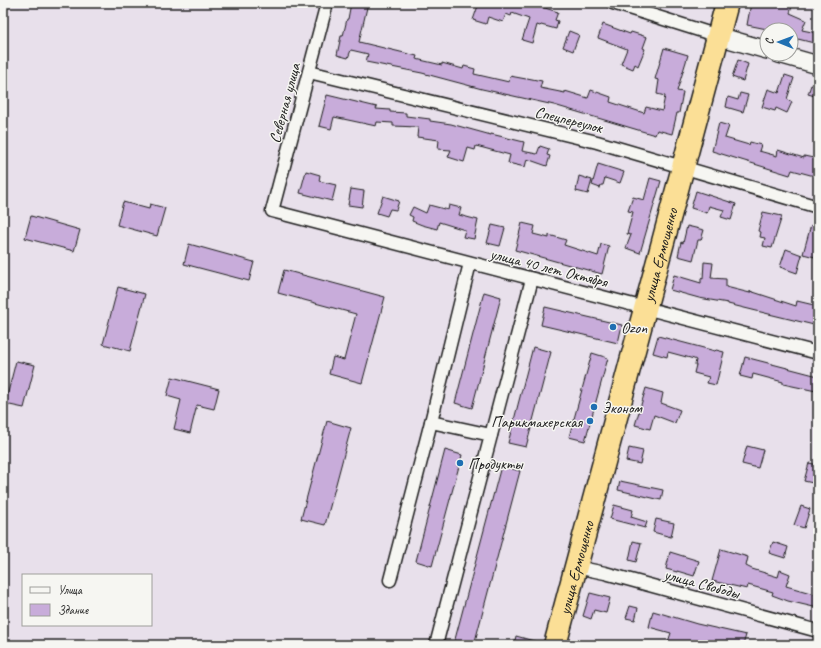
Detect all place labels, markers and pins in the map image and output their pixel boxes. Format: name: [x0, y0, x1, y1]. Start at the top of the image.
place label: Ozon: [621, 318, 648, 338]
marker: Ozon: [608, 322, 618, 332]
place label: Эконом: [602, 398, 643, 418]
marker: Эконом: [589, 402, 599, 412]
place label: Парикмахерская: [491, 412, 584, 432]
marker: Парикмахерская: [585, 416, 595, 426]
place label: Продукты: [468, 454, 524, 474]
marker: Продукты: [455, 458, 465, 468]

